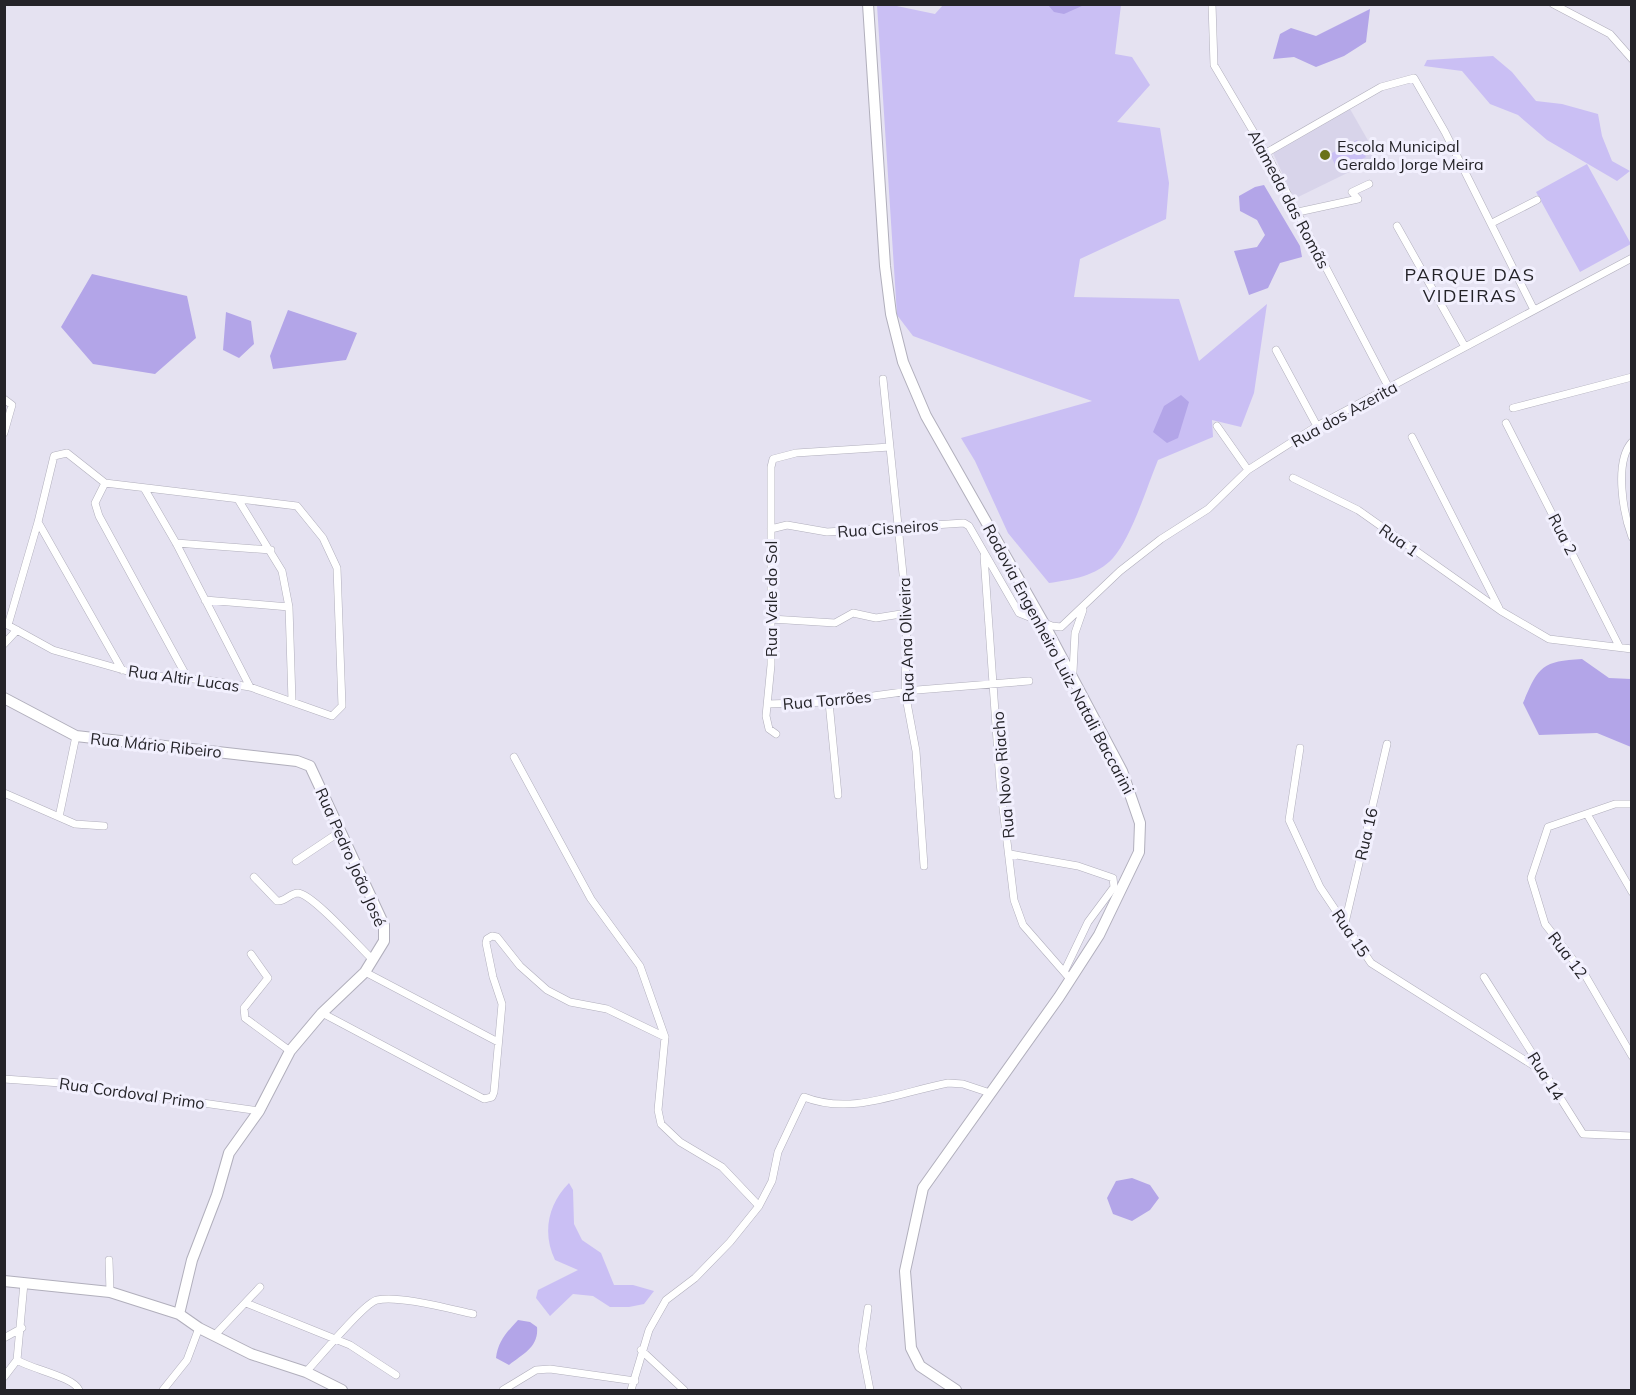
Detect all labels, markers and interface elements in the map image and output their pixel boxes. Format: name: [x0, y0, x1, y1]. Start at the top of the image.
street label: Alameda das Romãs: [1244, 126, 1334, 272]
place label: Escola Municipal Geraldo Jorge Meira: [1337, 136, 1484, 174]
marker: Escola Municipal Geraldo Jorge Meira: [1318, 148, 1332, 162]
district label: PARQUE DAS VIDEIRAS: [1405, 263, 1535, 307]
street label: Rua dos Azerita: [1287, 377, 1401, 451]
street label: Rua 2: [1544, 510, 1582, 558]
street label: Rua Cisneiros: [837, 514, 939, 542]
street label: Rua 1: [1375, 519, 1423, 561]
street label: Rodovia Engenheiro Luiz Natali Baccarini: [979, 520, 1139, 798]
street label: Rua Vale do Sol: [761, 541, 781, 657]
street label: Rua Ana Oliveira: [894, 577, 918, 703]
street label: Rua Altir Lucas: [127, 660, 241, 696]
street label: Rua Torrões: [782, 686, 872, 714]
street label: Rua Novo Riacho: [987, 711, 1019, 839]
street label: Rua Mário Ribeiro: [89, 728, 223, 762]
street label: Rua Pedro João José: [311, 785, 391, 929]
street label: Rua 16: [1350, 806, 1382, 862]
street label: Rua 15: [1328, 905, 1374, 961]
street label: Rua 12: [1544, 928, 1592, 982]
street label: Rua 14: [1523, 1048, 1569, 1104]
street label: Rua Cordoval Primo: [58, 1073, 206, 1113]

